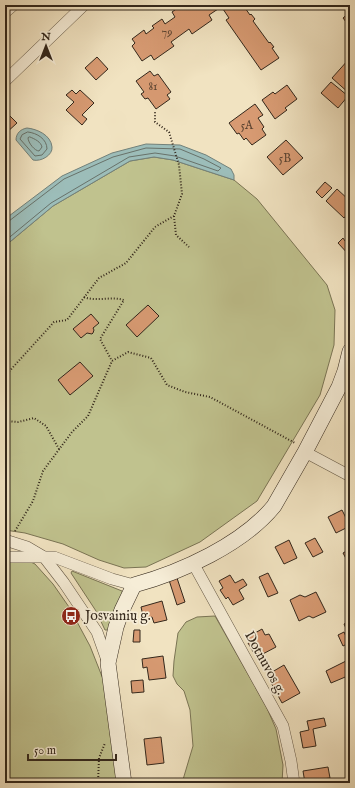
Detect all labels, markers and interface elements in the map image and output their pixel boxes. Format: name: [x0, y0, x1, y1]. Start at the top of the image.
house number: 79: [162, 25, 172, 40]
north arrow: [26, 26, 66, 66]
text: N: [40, 30, 51, 44]
house number: 81: [148, 79, 158, 94]
house number: 5A: [241, 118, 254, 133]
house number: 5B: [279, 151, 291, 166]
bus stop icon: Josvainių g.: [60, 605, 82, 627]
place label: Josvainių g.: [83, 607, 151, 625]
street label: Dotnuvos g.: [240, 628, 290, 698]
scale bar: [28, 736, 116, 762]
text: 50 m: [34, 743, 56, 758]

